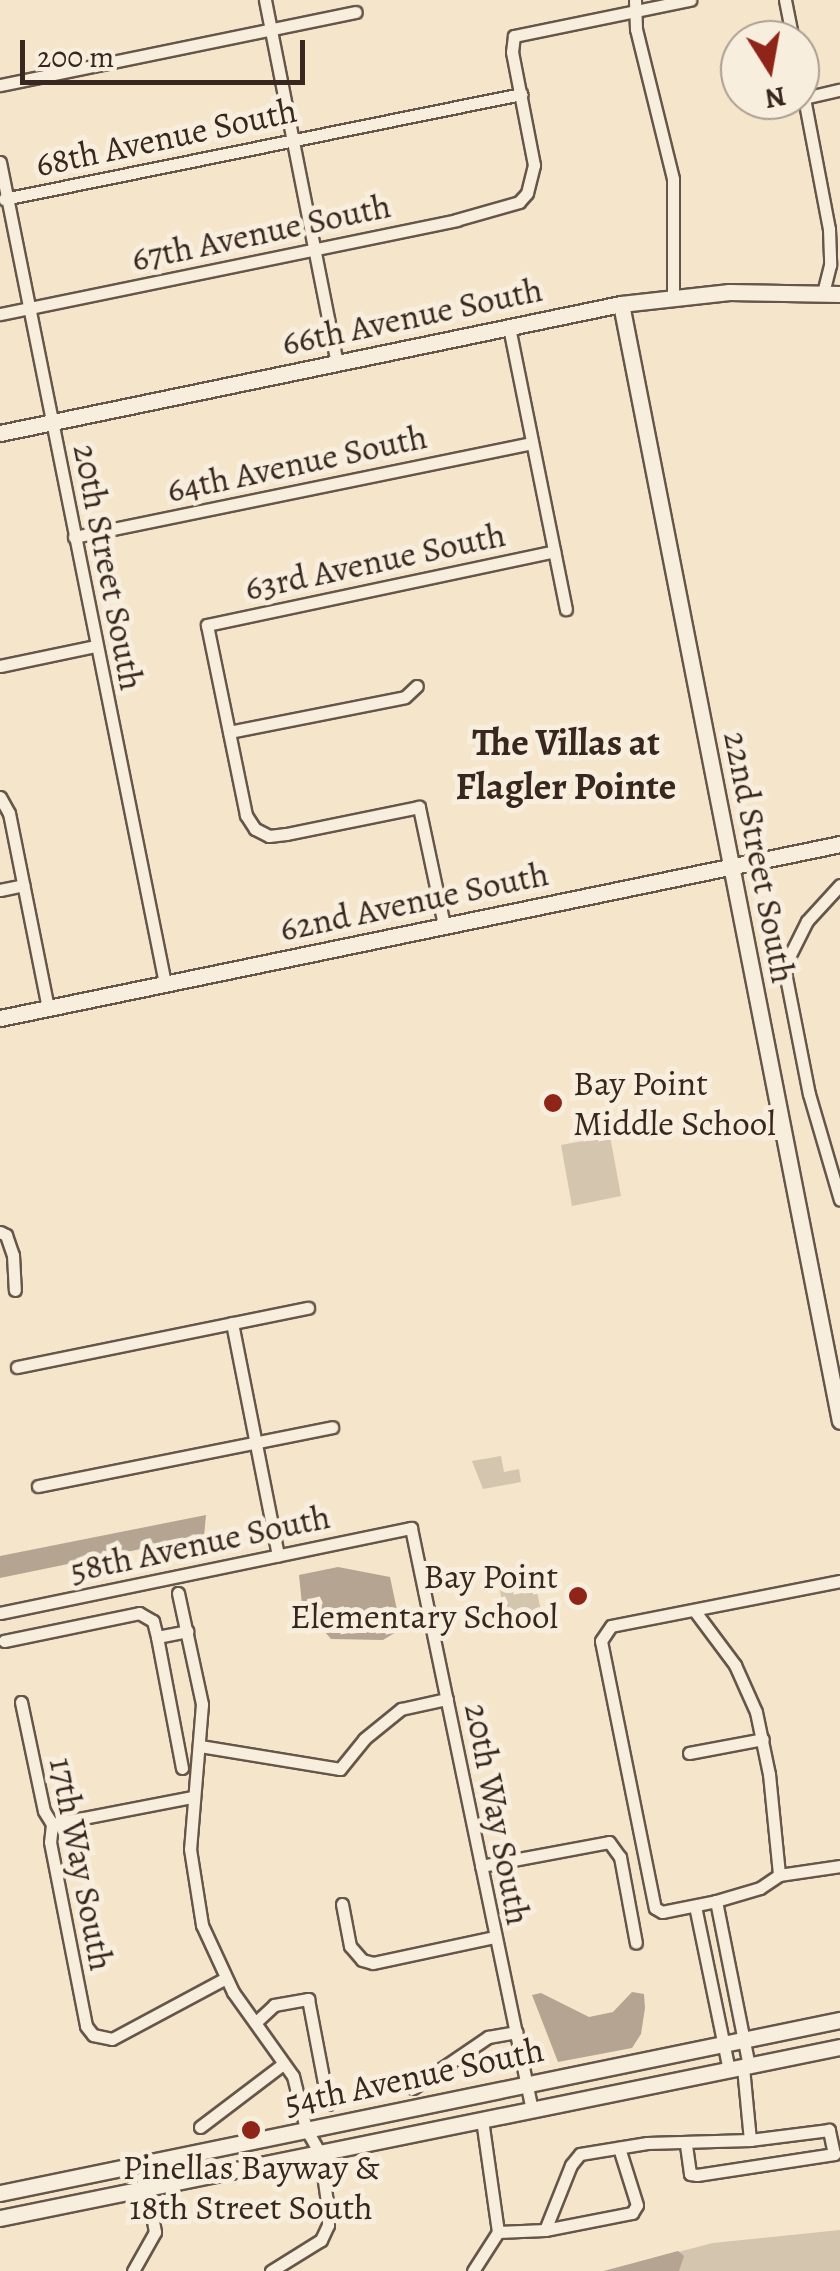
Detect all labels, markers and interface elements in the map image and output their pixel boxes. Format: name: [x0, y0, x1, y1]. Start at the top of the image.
scale bar: [25, 20, 310, 82]
north arrow: [720, 20, 820, 120]
text: 200 m: [37, 37, 114, 77]
text: N: [762, 77, 789, 118]
street label: 68th Avenue South: [32, 89, 300, 185]
street label: 67th Avenue South: [128, 184, 394, 280]
street label: 66th Avenue South: [278, 268, 546, 364]
street label: 64th Avenue South: [163, 415, 431, 511]
street label: 20th Street South: [65, 440, 153, 694]
street label: 63rd Avenue South: [241, 513, 509, 609]
district label: The Villas at Flagler Pointe: [456, 720, 676, 809]
street label: 22nd Street South: [715, 728, 805, 986]
street label: 62nd Avenue South: [276, 852, 552, 950]
place label: Bay Point Middle School: [573, 1062, 776, 1144]
marker: Bay Point Middle School: [542, 1092, 564, 1114]
street label: 58th Avenue South: [66, 1495, 334, 1591]
place label: Bay Point Elementary School: [290, 1555, 558, 1637]
marker: Bay Point Elementary School: [567, 1585, 589, 1607]
street label: 20th Way South: [456, 1700, 540, 1928]
street label: 17th Way South: [41, 1754, 123, 1974]
street label: 54th Avenue South: [281, 2028, 547, 2124]
marker: Pinellas Bayway & 18th Street South: [240, 2119, 262, 2141]
place label: Pinellas Bayway & 18th Street South: [122, 2146, 380, 2228]

